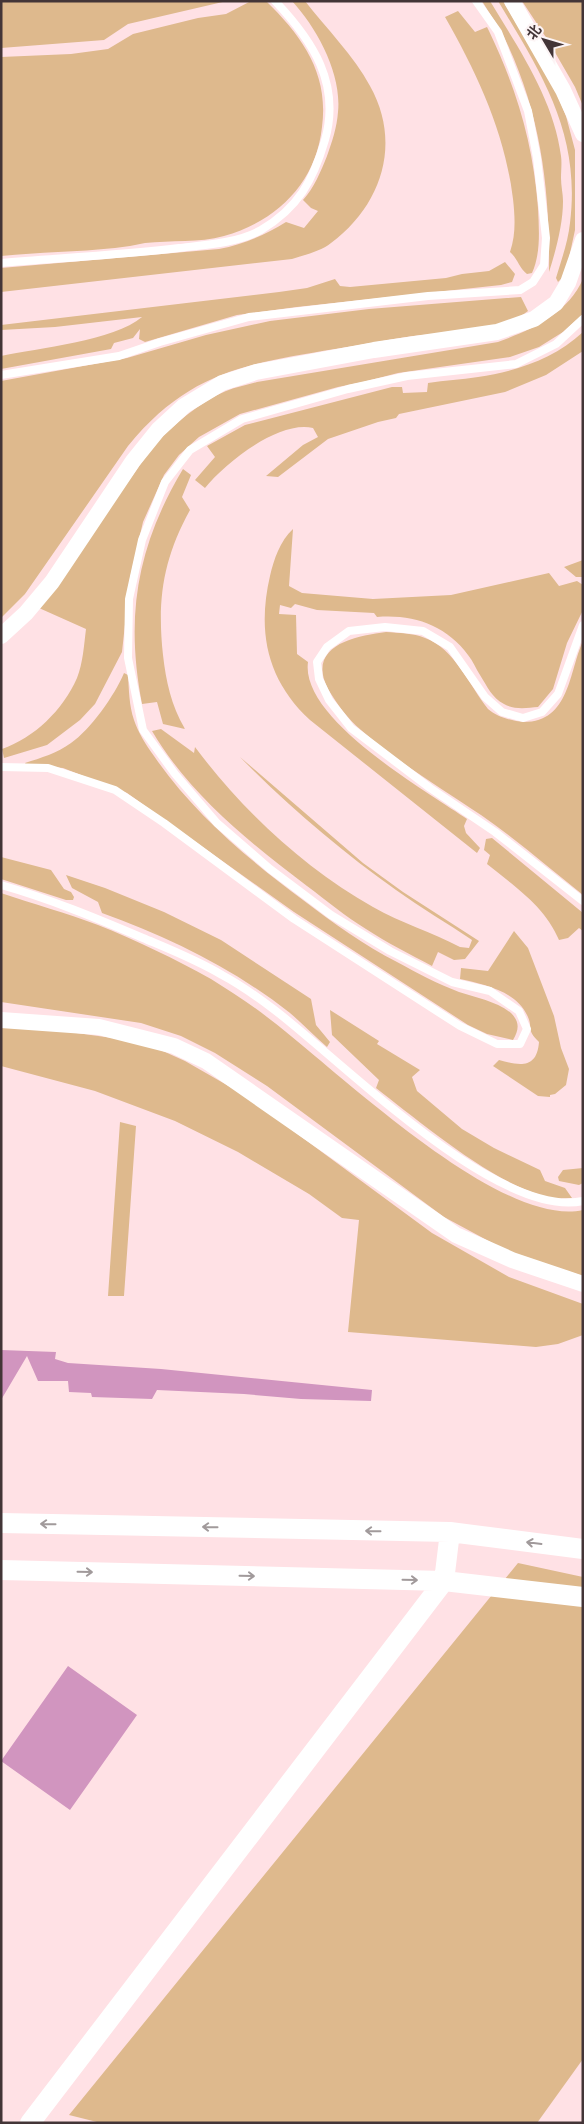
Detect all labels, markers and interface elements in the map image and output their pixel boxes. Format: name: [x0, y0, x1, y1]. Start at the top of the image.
north arrow: [519, 15, 569, 65]
text: 北: [522, 21, 545, 43]
one-way arrow: [40, 1519, 56, 1529]
one-way arrow: [202, 1522, 218, 1532]
one-way arrow: [365, 1526, 381, 1536]
one-way arrow: [527, 1538, 543, 1548]
one-way arrow: [77, 1568, 93, 1577]
one-way arrow: [239, 1571, 255, 1581]
one-way arrow: [402, 1575, 418, 1585]

